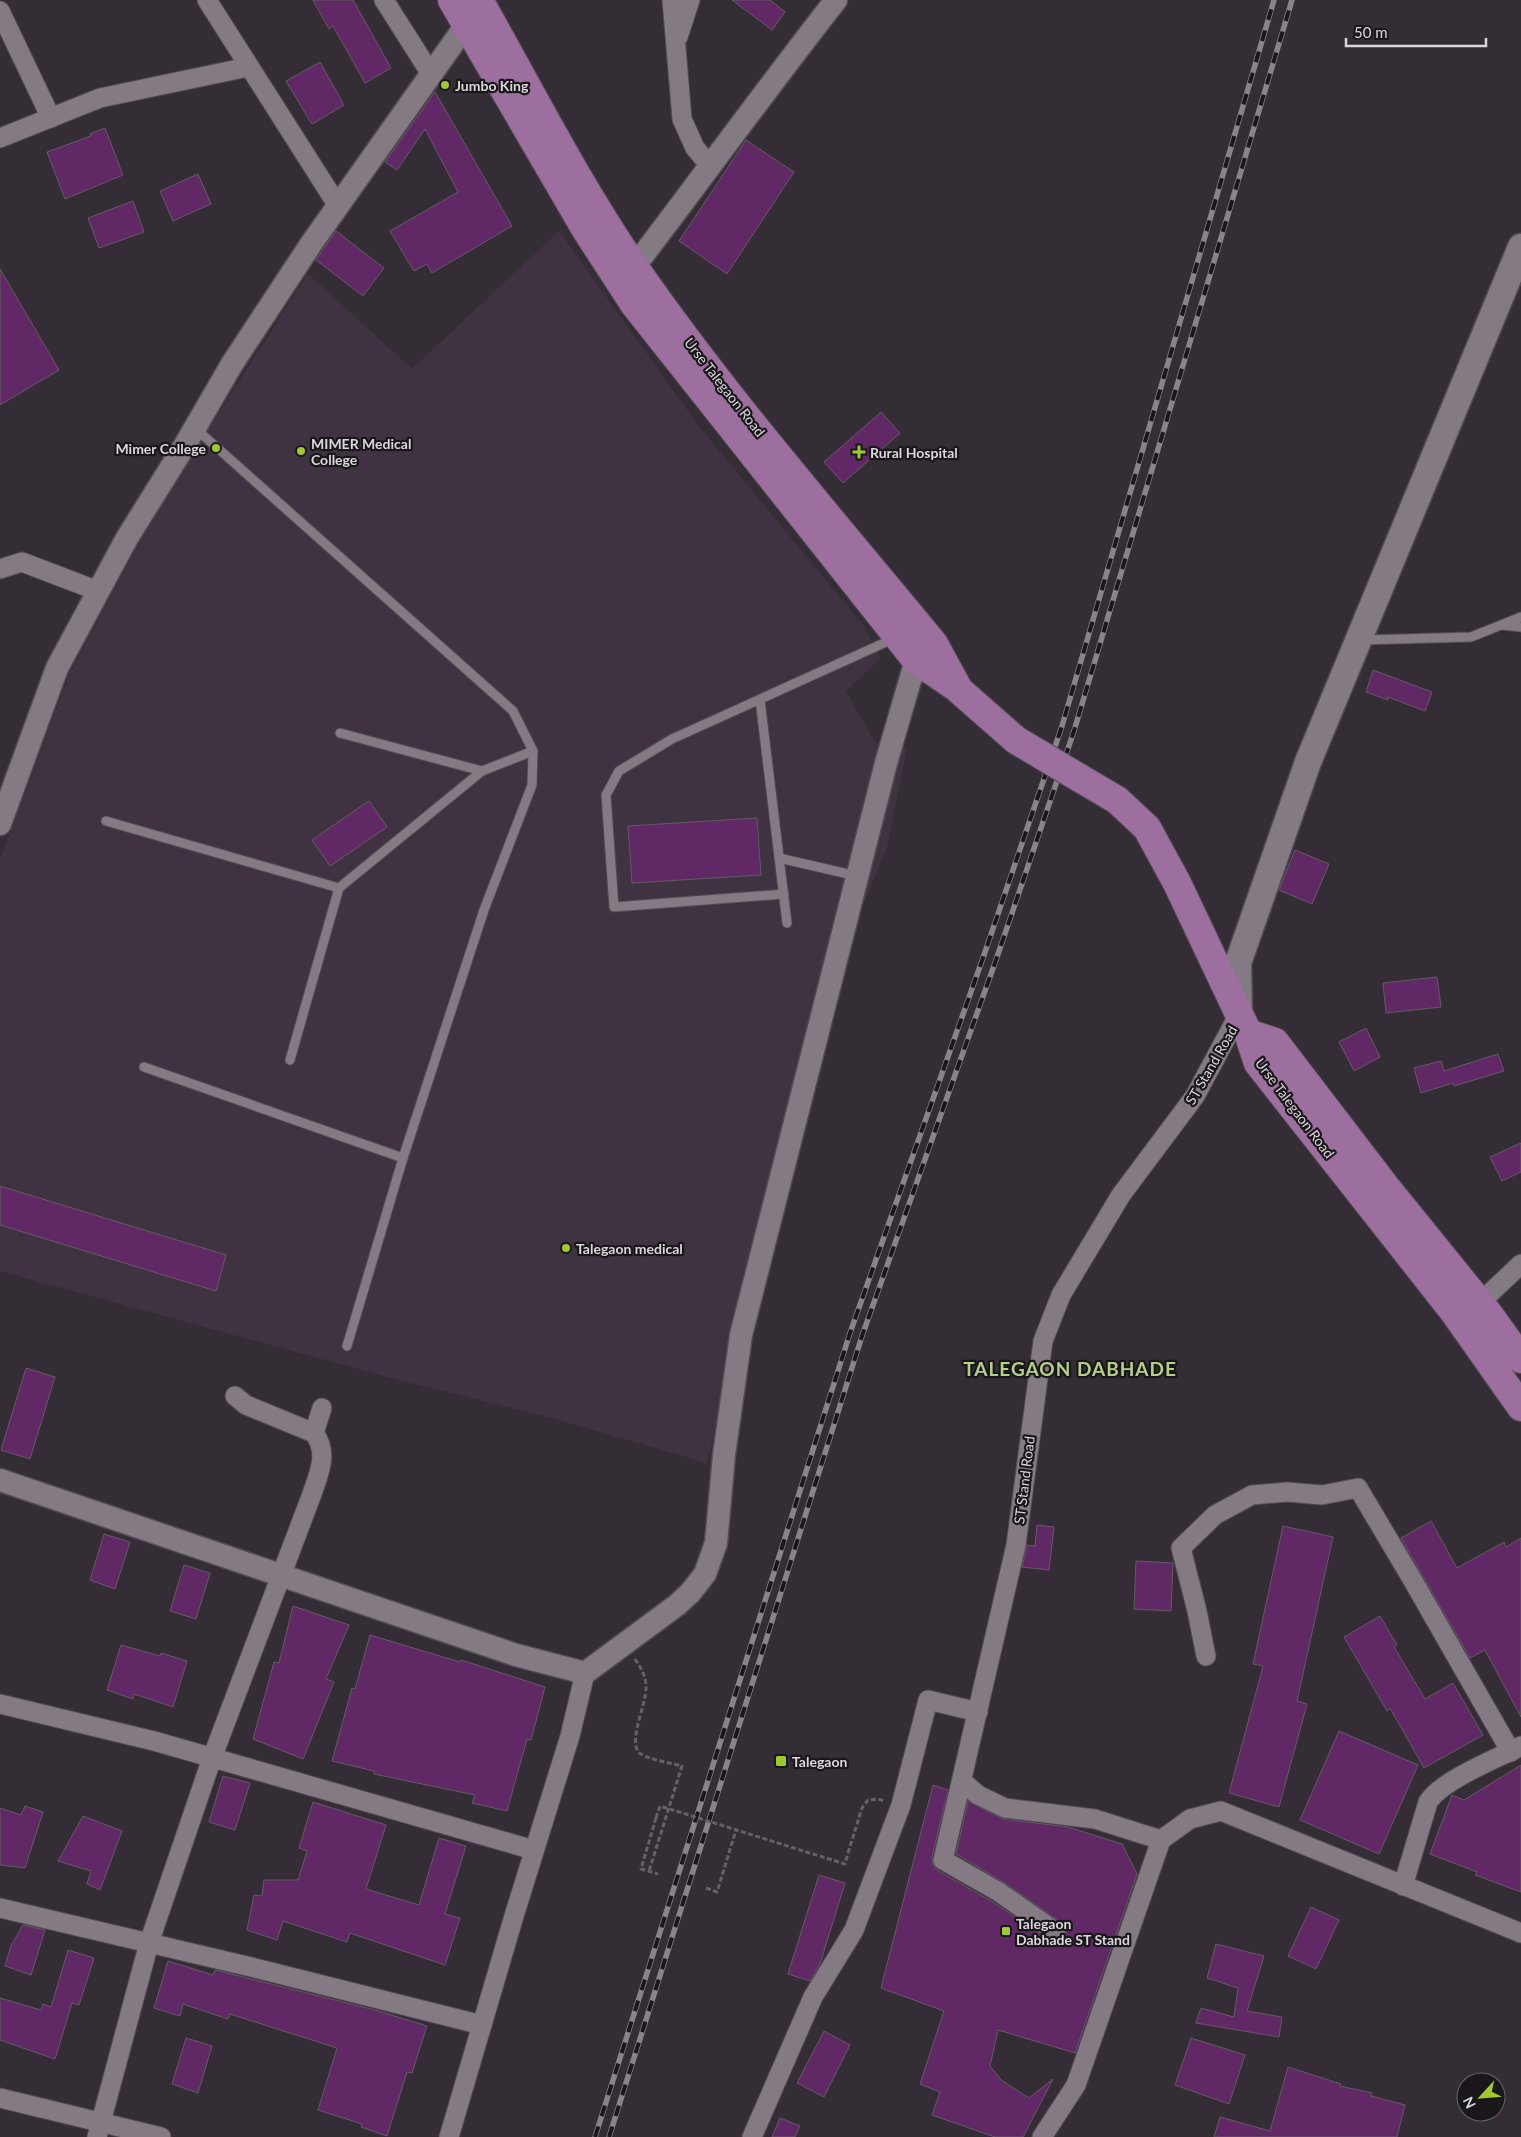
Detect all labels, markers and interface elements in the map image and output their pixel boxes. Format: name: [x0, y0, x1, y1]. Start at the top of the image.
scale bar: [1346, 15, 1486, 47]
text: 50 m: [1354, 23, 1388, 41]
place label: Jumbo King: [455, 77, 529, 94]
marker: Jumbo King: [439, 79, 451, 91]
street label: Urse Talegaon Road: [681, 334, 769, 440]
place label: MIMER Medical College: [311, 435, 411, 468]
place label: Mimer College: [115, 440, 207, 457]
marker: Mimer College: [210, 442, 222, 454]
place label: Rural Hospital: [870, 444, 958, 461]
marker: MIMER Medical College: [295, 445, 307, 457]
marker: Rural Hospital: [852, 445, 866, 459]
street label: ST Stand Road: [1181, 1022, 1241, 1108]
street label: Urse Talegaon Road: [1252, 1055, 1338, 1161]
place label: Talegaon medical: [576, 1240, 683, 1257]
marker: Talegaon medical: [560, 1242, 572, 1254]
district label: TALEGAON DABHADE: [963, 1357, 1177, 1380]
street label: ST Stand Road: [1010, 1435, 1038, 1525]
place label: Talegaon: [792, 1753, 847, 1770]
marker: Talegaon: [774, 1754, 788, 1768]
place label: Talegaon Dabhade ST Stand: [1016, 1915, 1130, 1948]
marker: Talegaon Dabhade ST Stand: [1000, 1925, 1012, 1937]
north arrow: [1456, 2072, 1506, 2122]
text: N: [1459, 2094, 1479, 2111]

